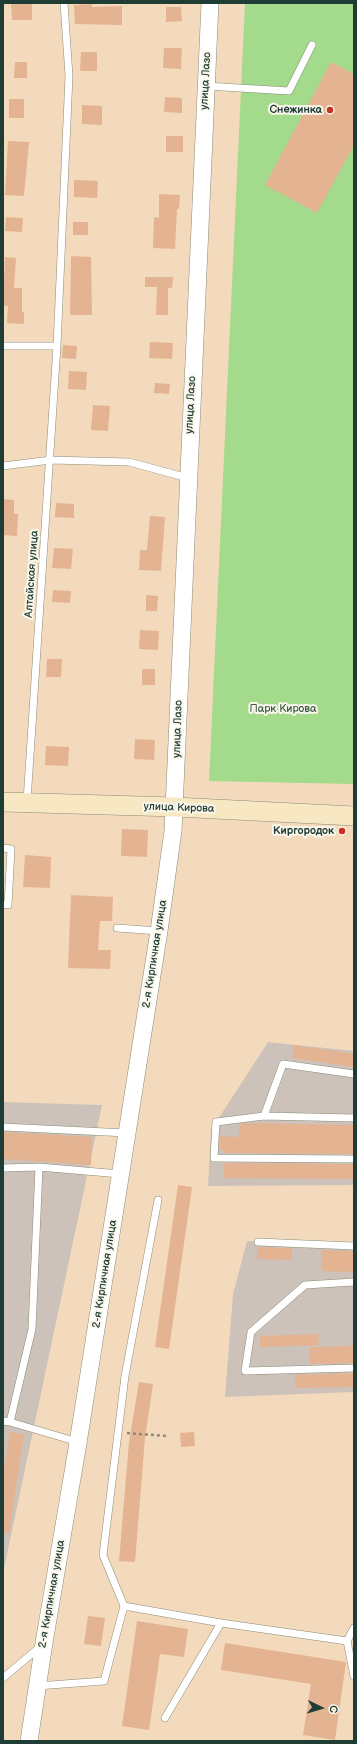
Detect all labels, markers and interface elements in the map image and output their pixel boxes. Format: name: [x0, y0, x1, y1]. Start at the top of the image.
street label: улица Лазо: [198, 52, 214, 110]
place label: Снежинка: [269, 103, 322, 117]
marker: Снежинка: [325, 105, 335, 115]
street label: улица Лазо: [183, 376, 199, 434]
street label: Алтайская улица: [22, 530, 42, 618]
street label: улица Лазо: [170, 700, 186, 758]
park label: Парк Кирова: [249, 702, 317, 716]
street label: улица Кирова: [143, 800, 215, 816]
place label: Киргородок: [273, 824, 334, 838]
marker: Киргородок: [337, 826, 347, 836]
street label: 2-я Кирпичная улица: [140, 899, 170, 1009]
street label: 2-я Кирпичная улица: [90, 1219, 120, 1329]
street label: 2-я Кирпичная улица: [36, 1539, 68, 1649]
north arrow: [301, 1688, 341, 1728]
text: С: [327, 1705, 340, 1713]

